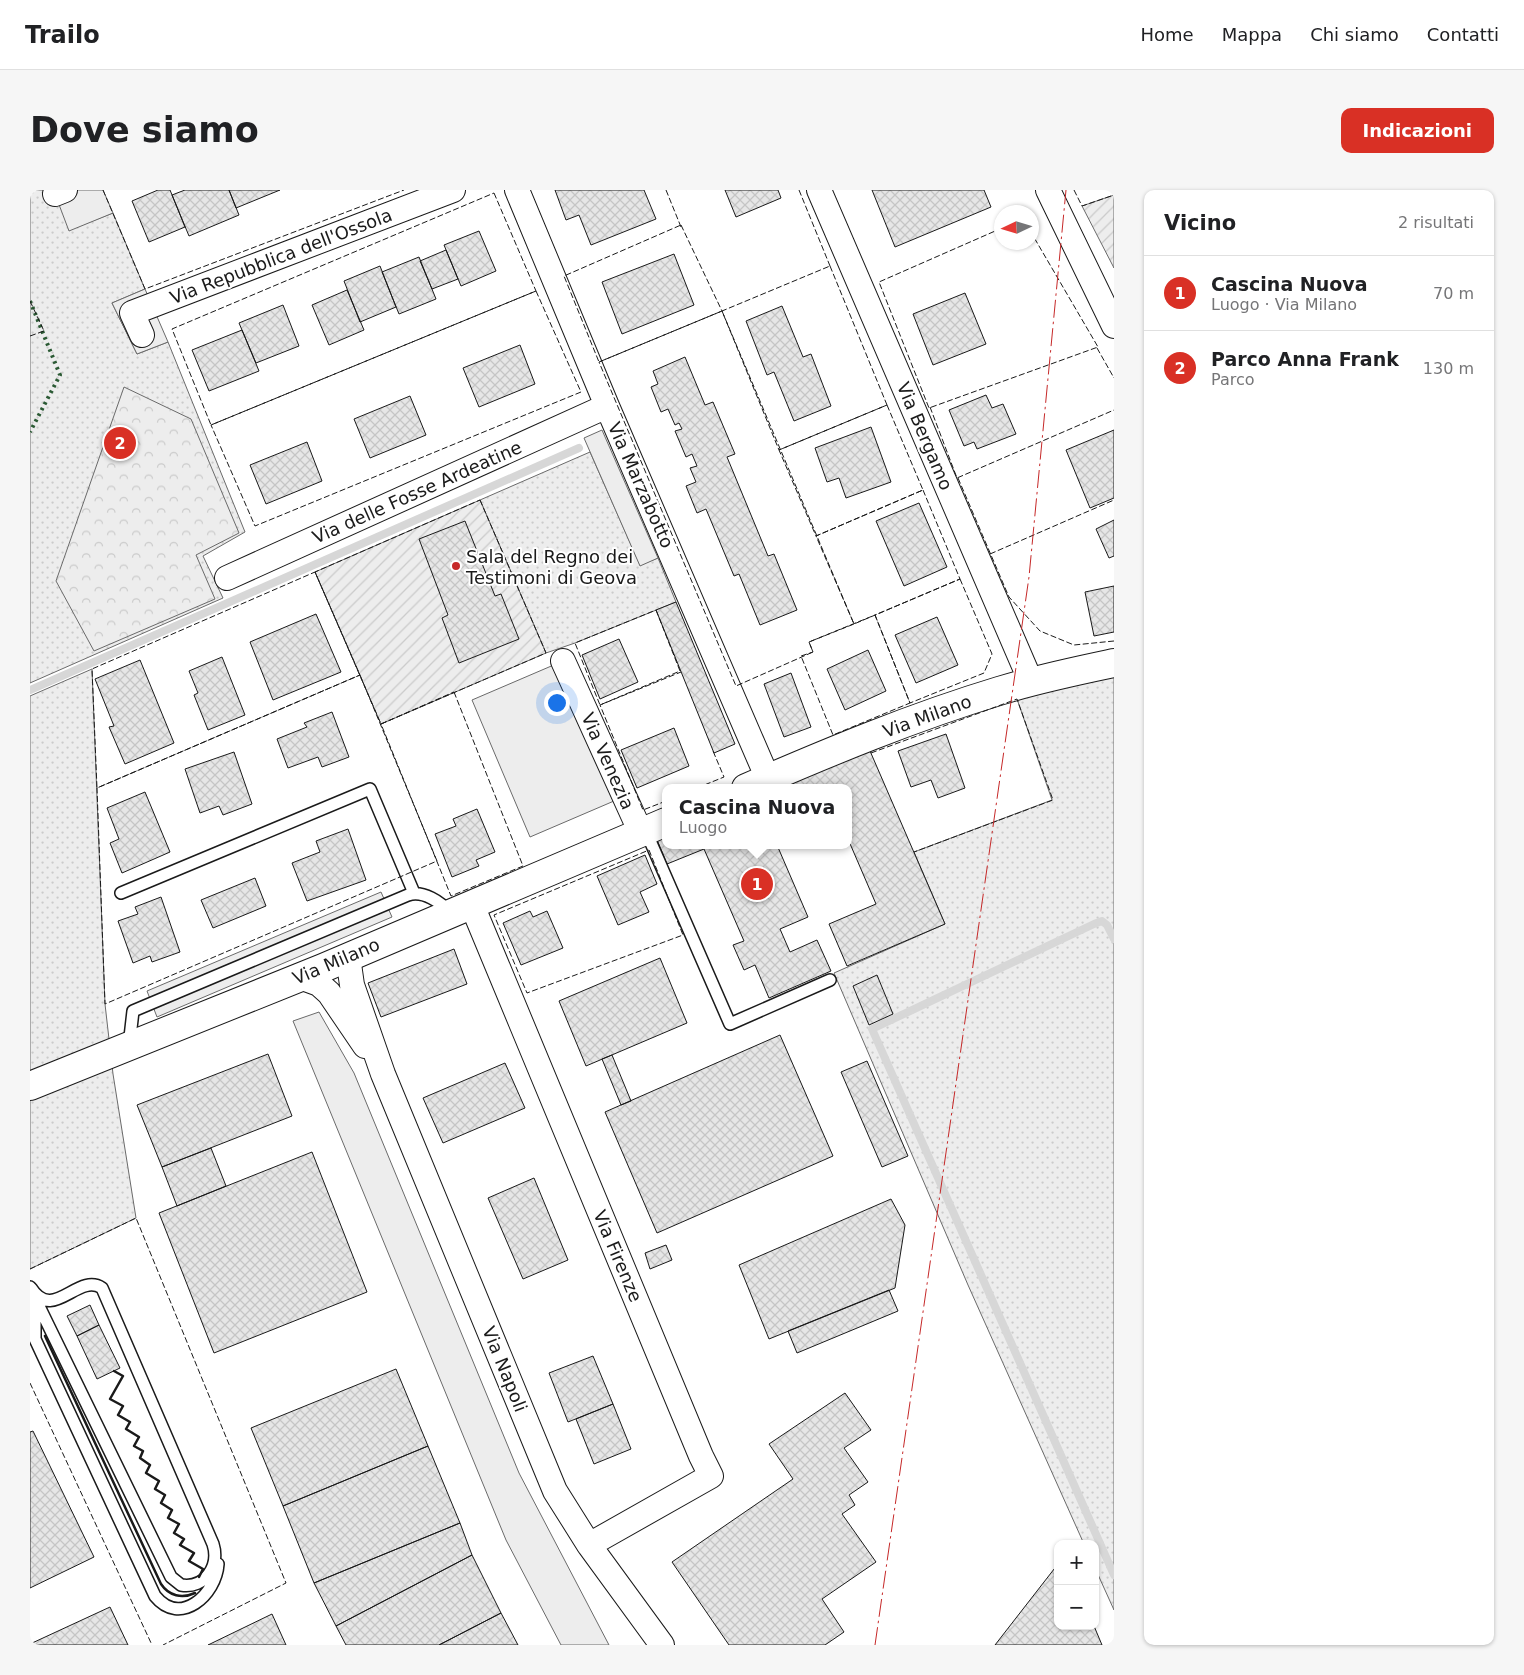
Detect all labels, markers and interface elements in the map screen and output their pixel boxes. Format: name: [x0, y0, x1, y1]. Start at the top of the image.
text: Trailo: [25, 21, 100, 49]
text: Home: [1141, 24, 1194, 45]
text: Mappa: [1222, 24, 1282, 45]
text: Chi siamo: [1310, 24, 1399, 45]
text: Contatti: [1427, 24, 1499, 45]
button: Indicazioni: [1341, 108, 1494, 153]
text: Dove siamo: [30, 110, 259, 150]
street label: Via Repubblica dell'Ossola: [167, 204, 395, 308]
north arrow: [994, 205, 1039, 250]
text: Vicino: [1164, 211, 1236, 235]
text: 2 risultati: [1398, 213, 1474, 232]
text: Cascina Nuova: [1211, 273, 1368, 295]
text: 1: [1174, 284, 1186, 303]
text: 70 m: [1433, 284, 1474, 303]
text: Luogo · Via Milano: [1211, 295, 1357, 314]
text: Parco Anna Frank: [1211, 348, 1399, 370]
text: 2: [1174, 359, 1186, 378]
text: 130 m: [1423, 359, 1474, 378]
text: Parco: [1211, 370, 1255, 389]
street label: Via Bergamo: [893, 379, 957, 493]
street label: Via Marzabotto: [604, 419, 678, 551]
pin: 2: [104, 424, 136, 462]
street label: Via delle Fosse Ardeatine: [309, 436, 525, 548]
place label: Sala del Regno dei Testimoni di Geova: [465, 546, 637, 588]
marker: Sala del Regno dei Testimoni di Geova: [450, 560, 462, 572]
your location: [544, 690, 570, 716]
street label: Via Milano: [880, 690, 974, 742]
street label: Via Venezia: [577, 709, 639, 813]
popup: [662, 784, 852, 849]
text: Cascina Nuova: [679, 796, 835, 818]
text: Luogo: [679, 818, 727, 837]
pin: 1: [741, 865, 773, 903]
street label: Via Milano: [289, 933, 383, 989]
street label: Via Firenze: [589, 1207, 647, 1305]
street label: Via Napoli: [478, 1323, 532, 1415]
map controls: [1054, 1540, 1099, 1630]
button: +: [1054, 1540, 1099, 1585]
button: −: [1054, 1585, 1099, 1630]

